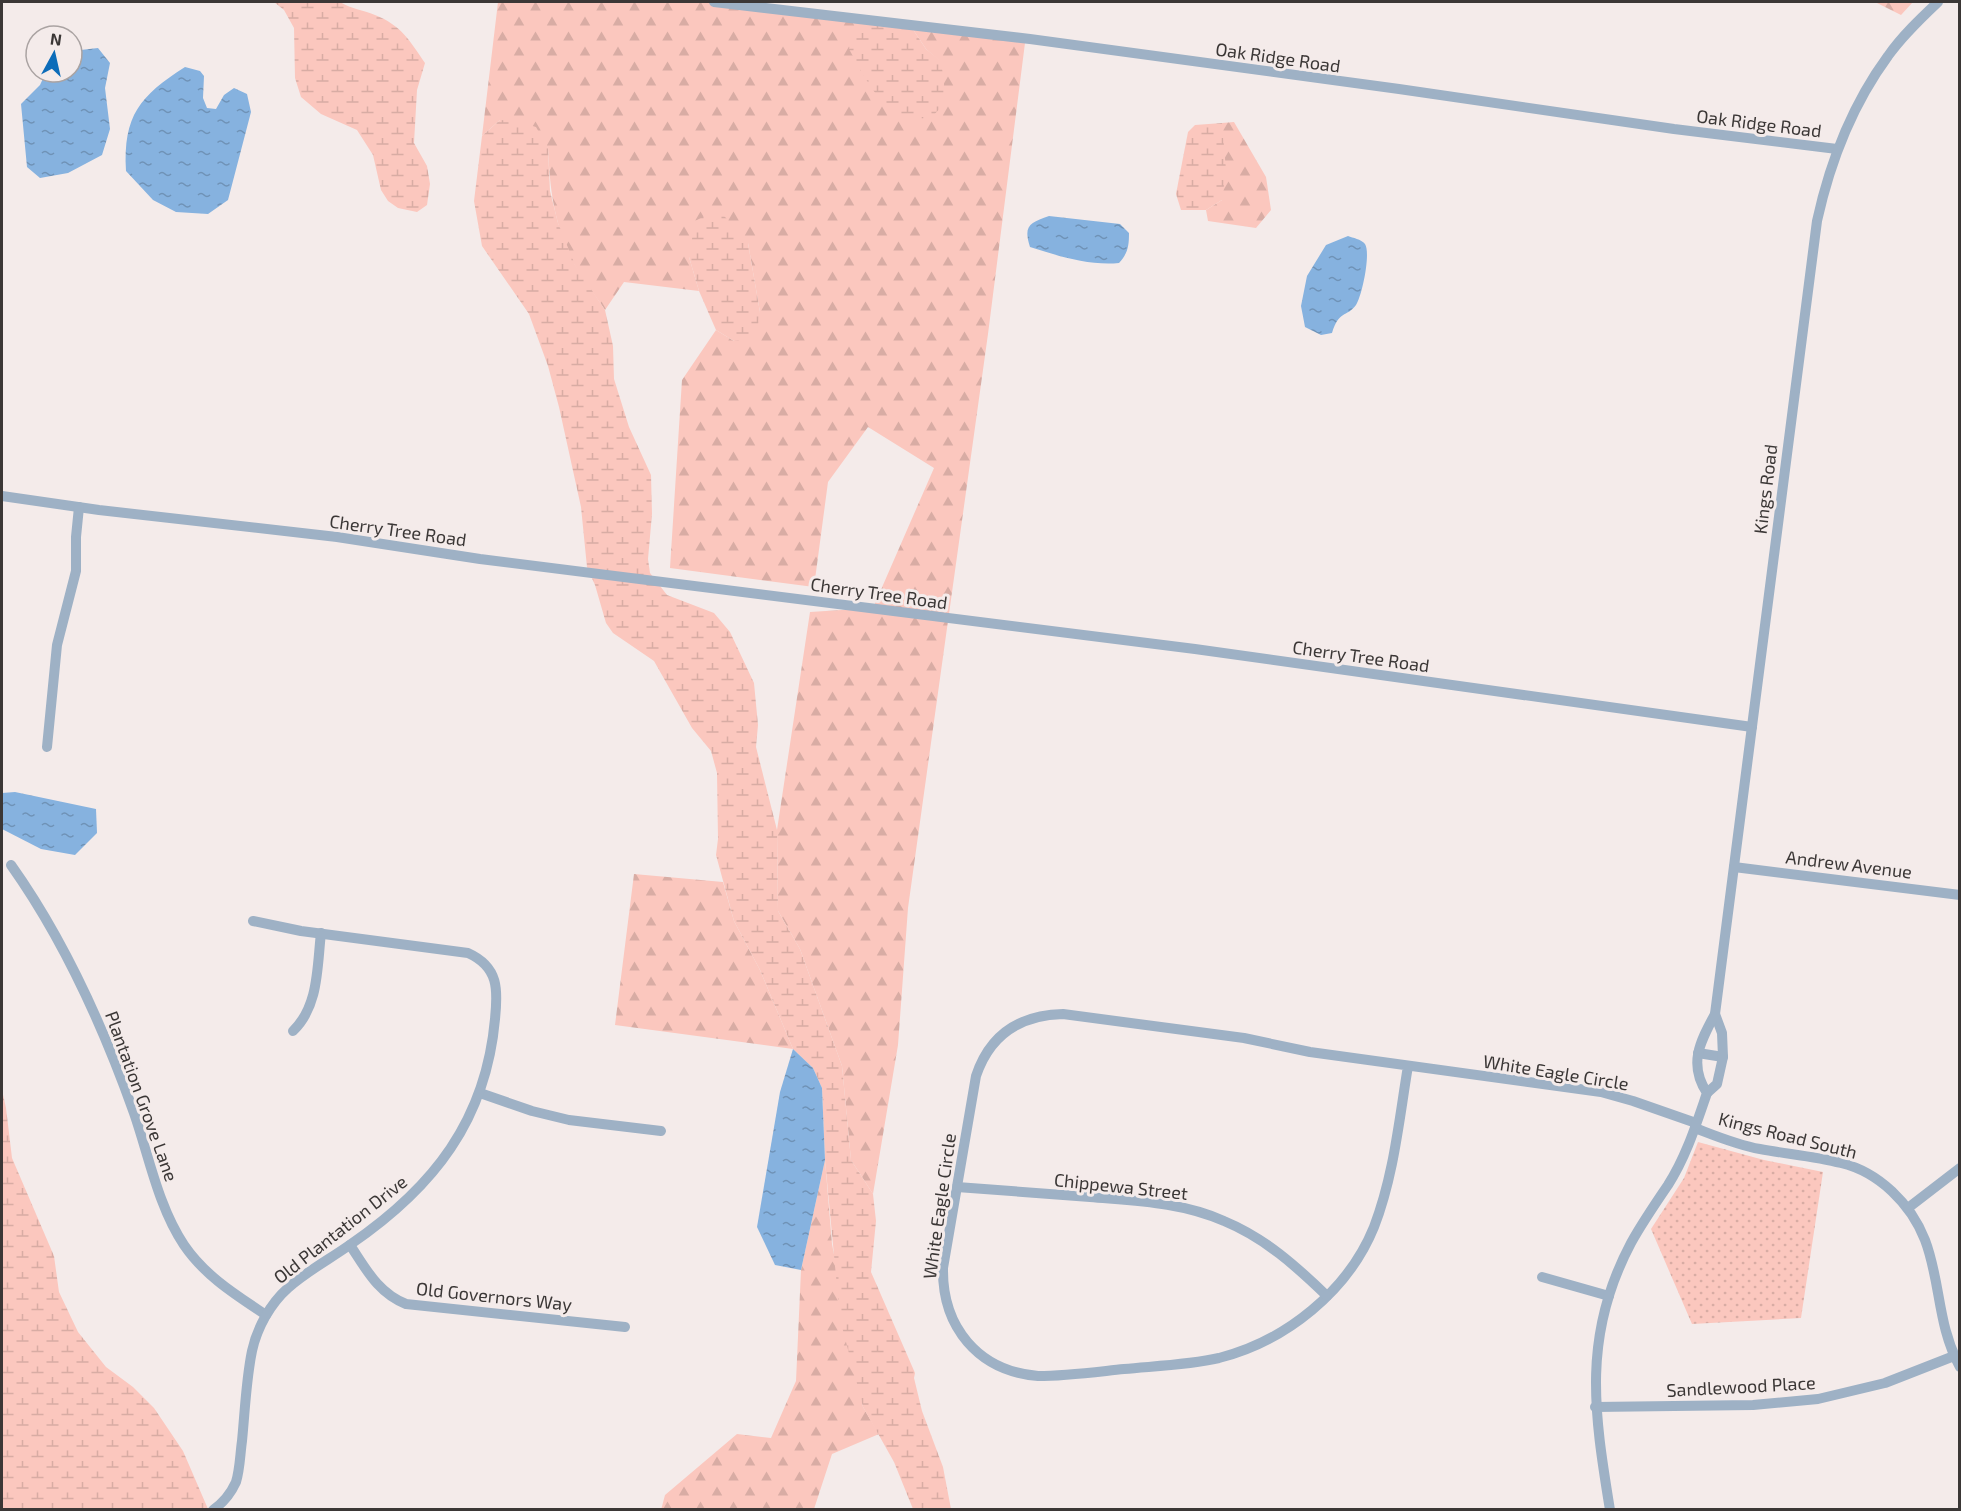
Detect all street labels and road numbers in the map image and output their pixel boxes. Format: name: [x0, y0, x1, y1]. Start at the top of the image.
street label: Oak Ridge Road: [1214, 37, 1342, 77]
street label: Oak Ridge Road: [1695, 104, 1823, 142]
street label: Kings Road: [1749, 443, 1781, 535]
street label: Cherry Tree Road: [328, 509, 468, 551]
street label: Cherry Tree Road: [809, 572, 949, 614]
street label: Cherry Tree Road: [1291, 635, 1431, 677]
street label: Andrew Avenue: [1785, 845, 1913, 883]
street label: Plantation Grove Lane: [101, 1008, 183, 1184]
street label: White Eagle Circle: [1482, 1050, 1630, 1094]
street label: Kings Road South: [1716, 1107, 1860, 1163]
street label: White Eagle Circle: [918, 1132, 960, 1280]
street label: Chippewa Street: [1053, 1168, 1189, 1204]
street label: Old Plantation Drive: [269, 1170, 411, 1288]
street label: Old Governors Way: [415, 1277, 573, 1315]
street label: Sandlewood Place: [1666, 1371, 1816, 1401]

